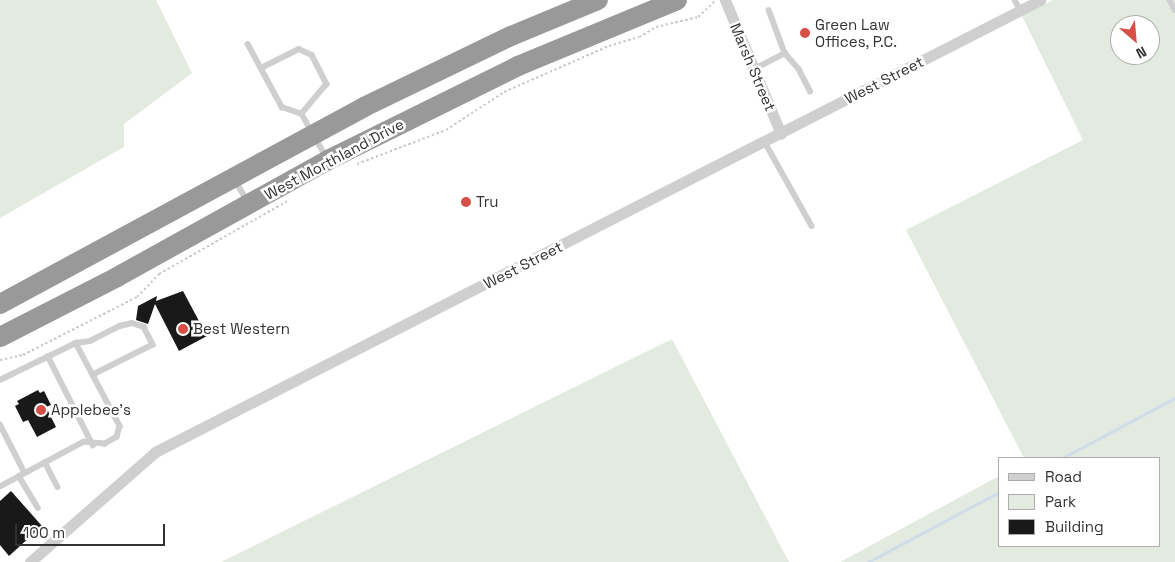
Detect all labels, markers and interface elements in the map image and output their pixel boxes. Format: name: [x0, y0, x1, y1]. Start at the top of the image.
place label: Green Law Offices, P.C.: [815, 15, 897, 50]
north arrow: [1110, 15, 1160, 65]
street label: Marsh Street: [726, 20, 780, 114]
marker: Green Law Offices, P.C.: [799, 27, 811, 39]
text: N: [1133, 42, 1150, 63]
street label: West Street: [842, 52, 926, 108]
street label: West Morthland Drive: [261, 115, 407, 203]
place label: Tru: [476, 193, 499, 211]
marker: Tru: [460, 196, 472, 208]
street label: West Street: [481, 237, 565, 293]
place label: Best Western: [193, 320, 290, 338]
marker: Best Western: [177, 323, 189, 335]
place label: Applebee's: [51, 401, 131, 419]
marker: Applebee's: [35, 404, 47, 416]
legend: [998, 457, 1160, 547]
text: Road: [1045, 467, 1082, 486]
text: Park: [1045, 492, 1076, 511]
scale bar: [18, 514, 168, 546]
text: Building: [1045, 517, 1104, 536]
text: 100 m: [23, 523, 65, 542]

